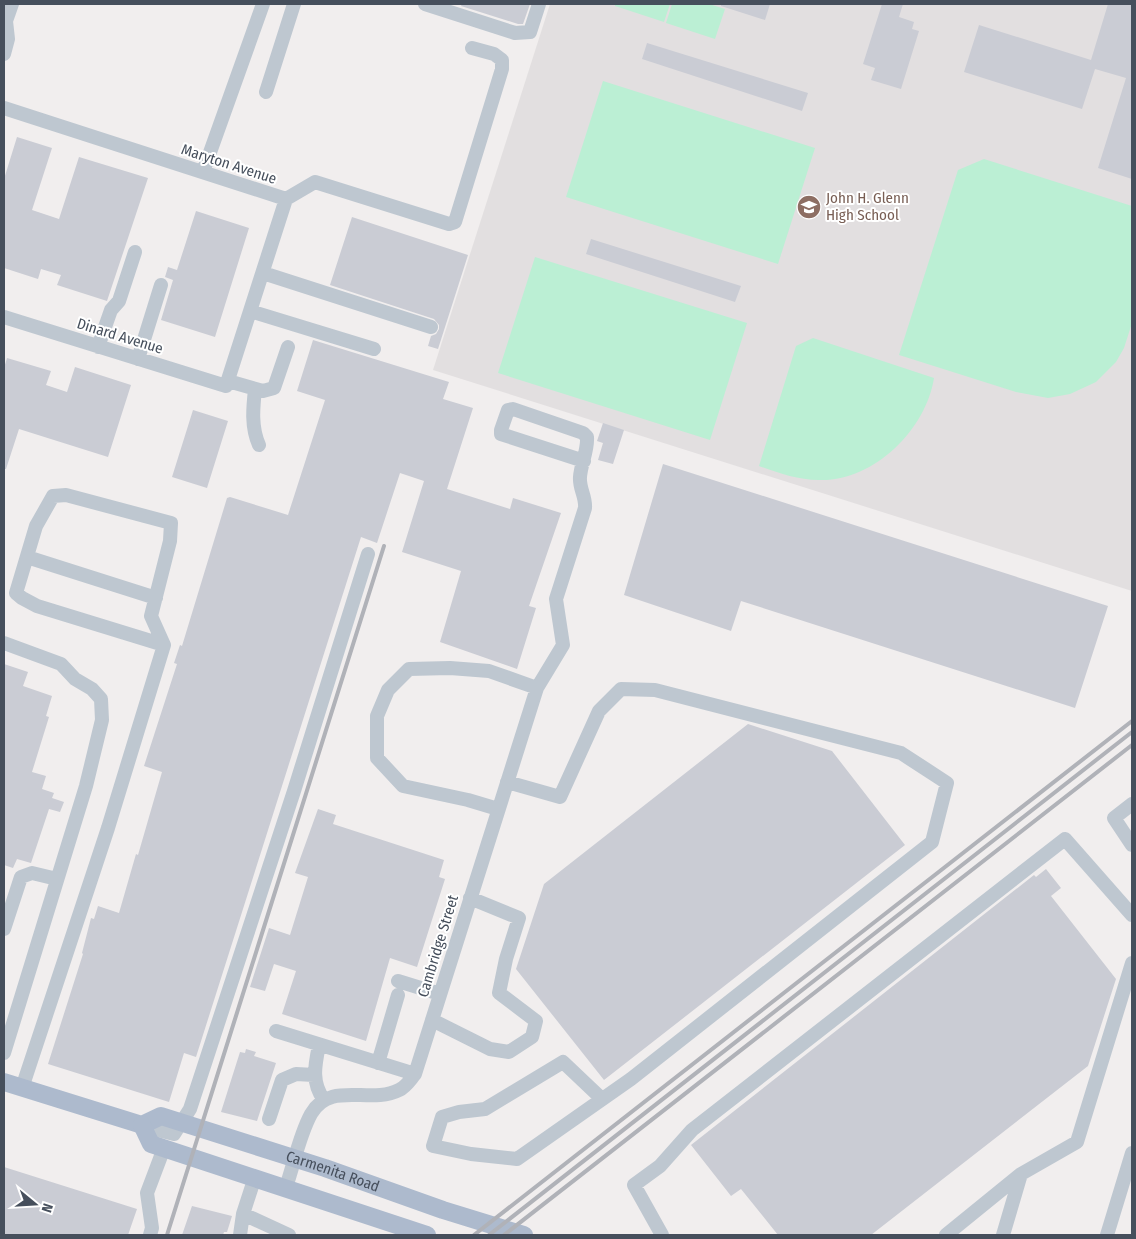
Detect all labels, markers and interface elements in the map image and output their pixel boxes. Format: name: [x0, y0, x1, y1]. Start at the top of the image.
street label: Maryton Avenue: [179, 140, 279, 188]
place label: John H. Glenn High School: [826, 189, 909, 224]
school or university icon: John H. Glenn High School: [796, 194, 822, 220]
street label: Dinard Avenue: [75, 314, 165, 358]
street label: Cambridge Street: [414, 893, 462, 999]
street label: Carmenita Road: [284, 1147, 382, 1196]
north arrow: [10, 1179, 60, 1229]
text: N: [38, 1201, 56, 1214]

